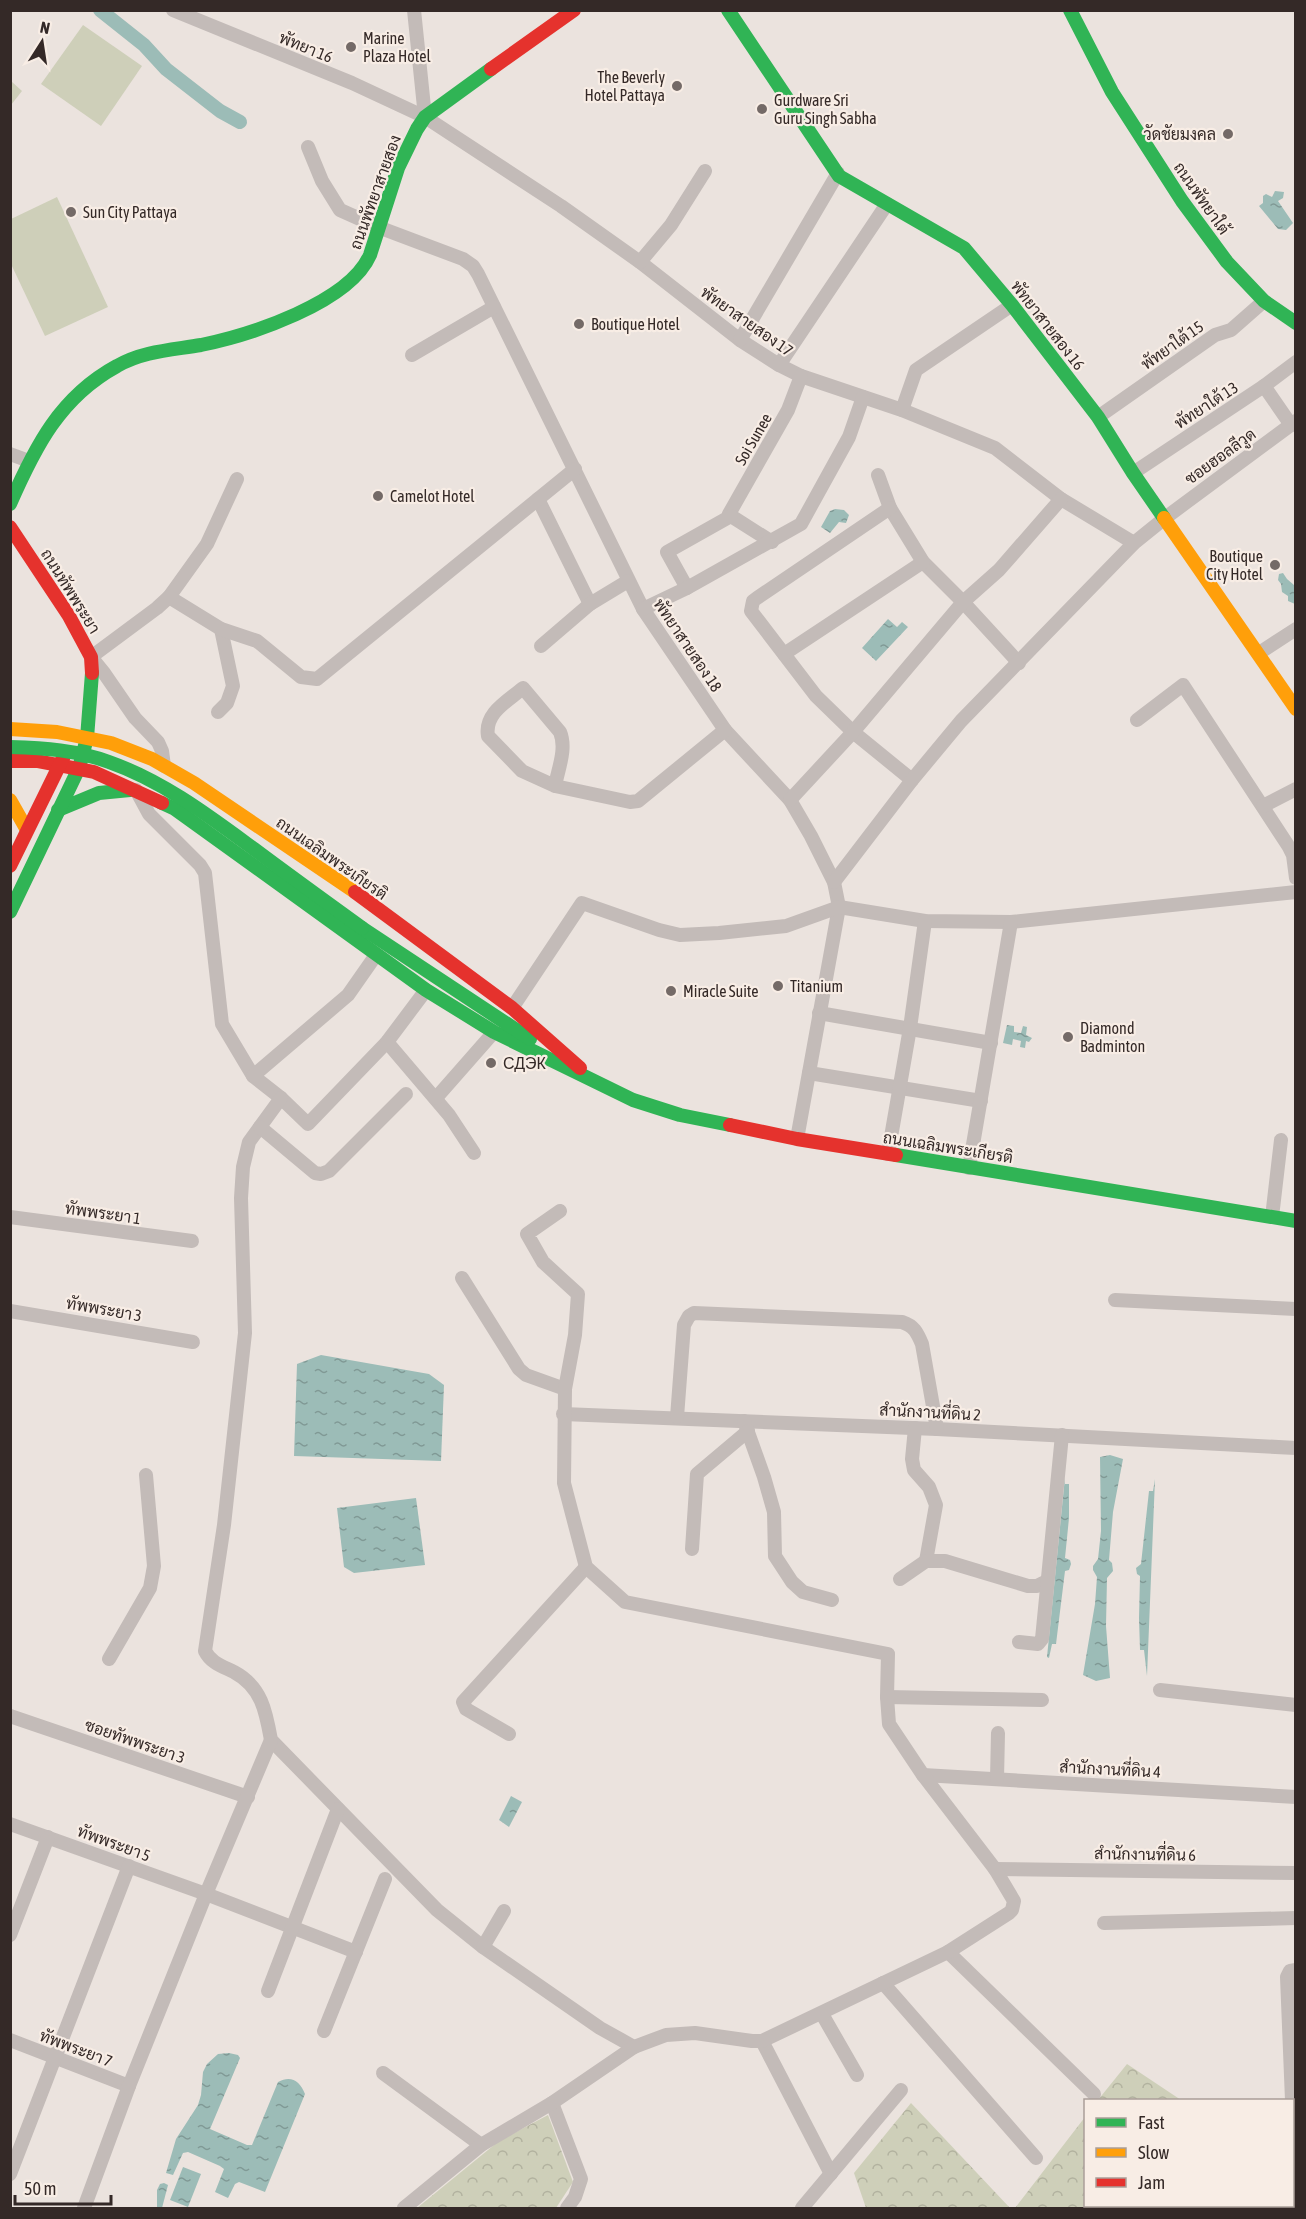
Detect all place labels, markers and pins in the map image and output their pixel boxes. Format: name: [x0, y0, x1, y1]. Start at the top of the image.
place label: Marine Plaza Hotel: [363, 29, 431, 65]
marker: Marine Plaza Hotel: [344, 40, 358, 54]
place label: The Beverly Hotel Pattaya: [585, 68, 665, 105]
marker: The Beverly Hotel Pattaya: [670, 79, 684, 93]
place label: Gurdware Sri Guru Singh Sabha: [774, 91, 877, 128]
marker: Gurdware Sri Guru Singh Sabha: [755, 102, 769, 116]
place label: วัดชัยมงคล: [1143, 124, 1216, 143]
marker: วัดชัยมงคล: [1221, 127, 1235, 141]
place label: Sun City Pattaya: [83, 203, 177, 222]
marker: Sun City Pattaya: [64, 205, 78, 219]
place label: Boutique Hotel: [591, 315, 680, 334]
marker: Boutique Hotel: [572, 317, 586, 331]
place label: Camelot Hotel: [390, 487, 475, 505]
marker: Camelot Hotel: [371, 489, 385, 503]
place label: Boutique City Hotel: [1206, 547, 1264, 584]
marker: Boutique City Hotel: [1268, 558, 1282, 572]
place label: Titanium: [790, 977, 843, 995]
marker: Titanium: [771, 979, 785, 993]
place label: Miracle Suite: [683, 982, 759, 1000]
marker: Miracle Suite: [664, 984, 678, 998]
place label: Diamond Badminton: [1080, 1019, 1145, 1055]
marker: Diamond Badminton: [1061, 1030, 1075, 1044]
place label: СДЭК: [503, 1054, 547, 1072]
marker: СДЭК: [484, 1056, 498, 1070]

